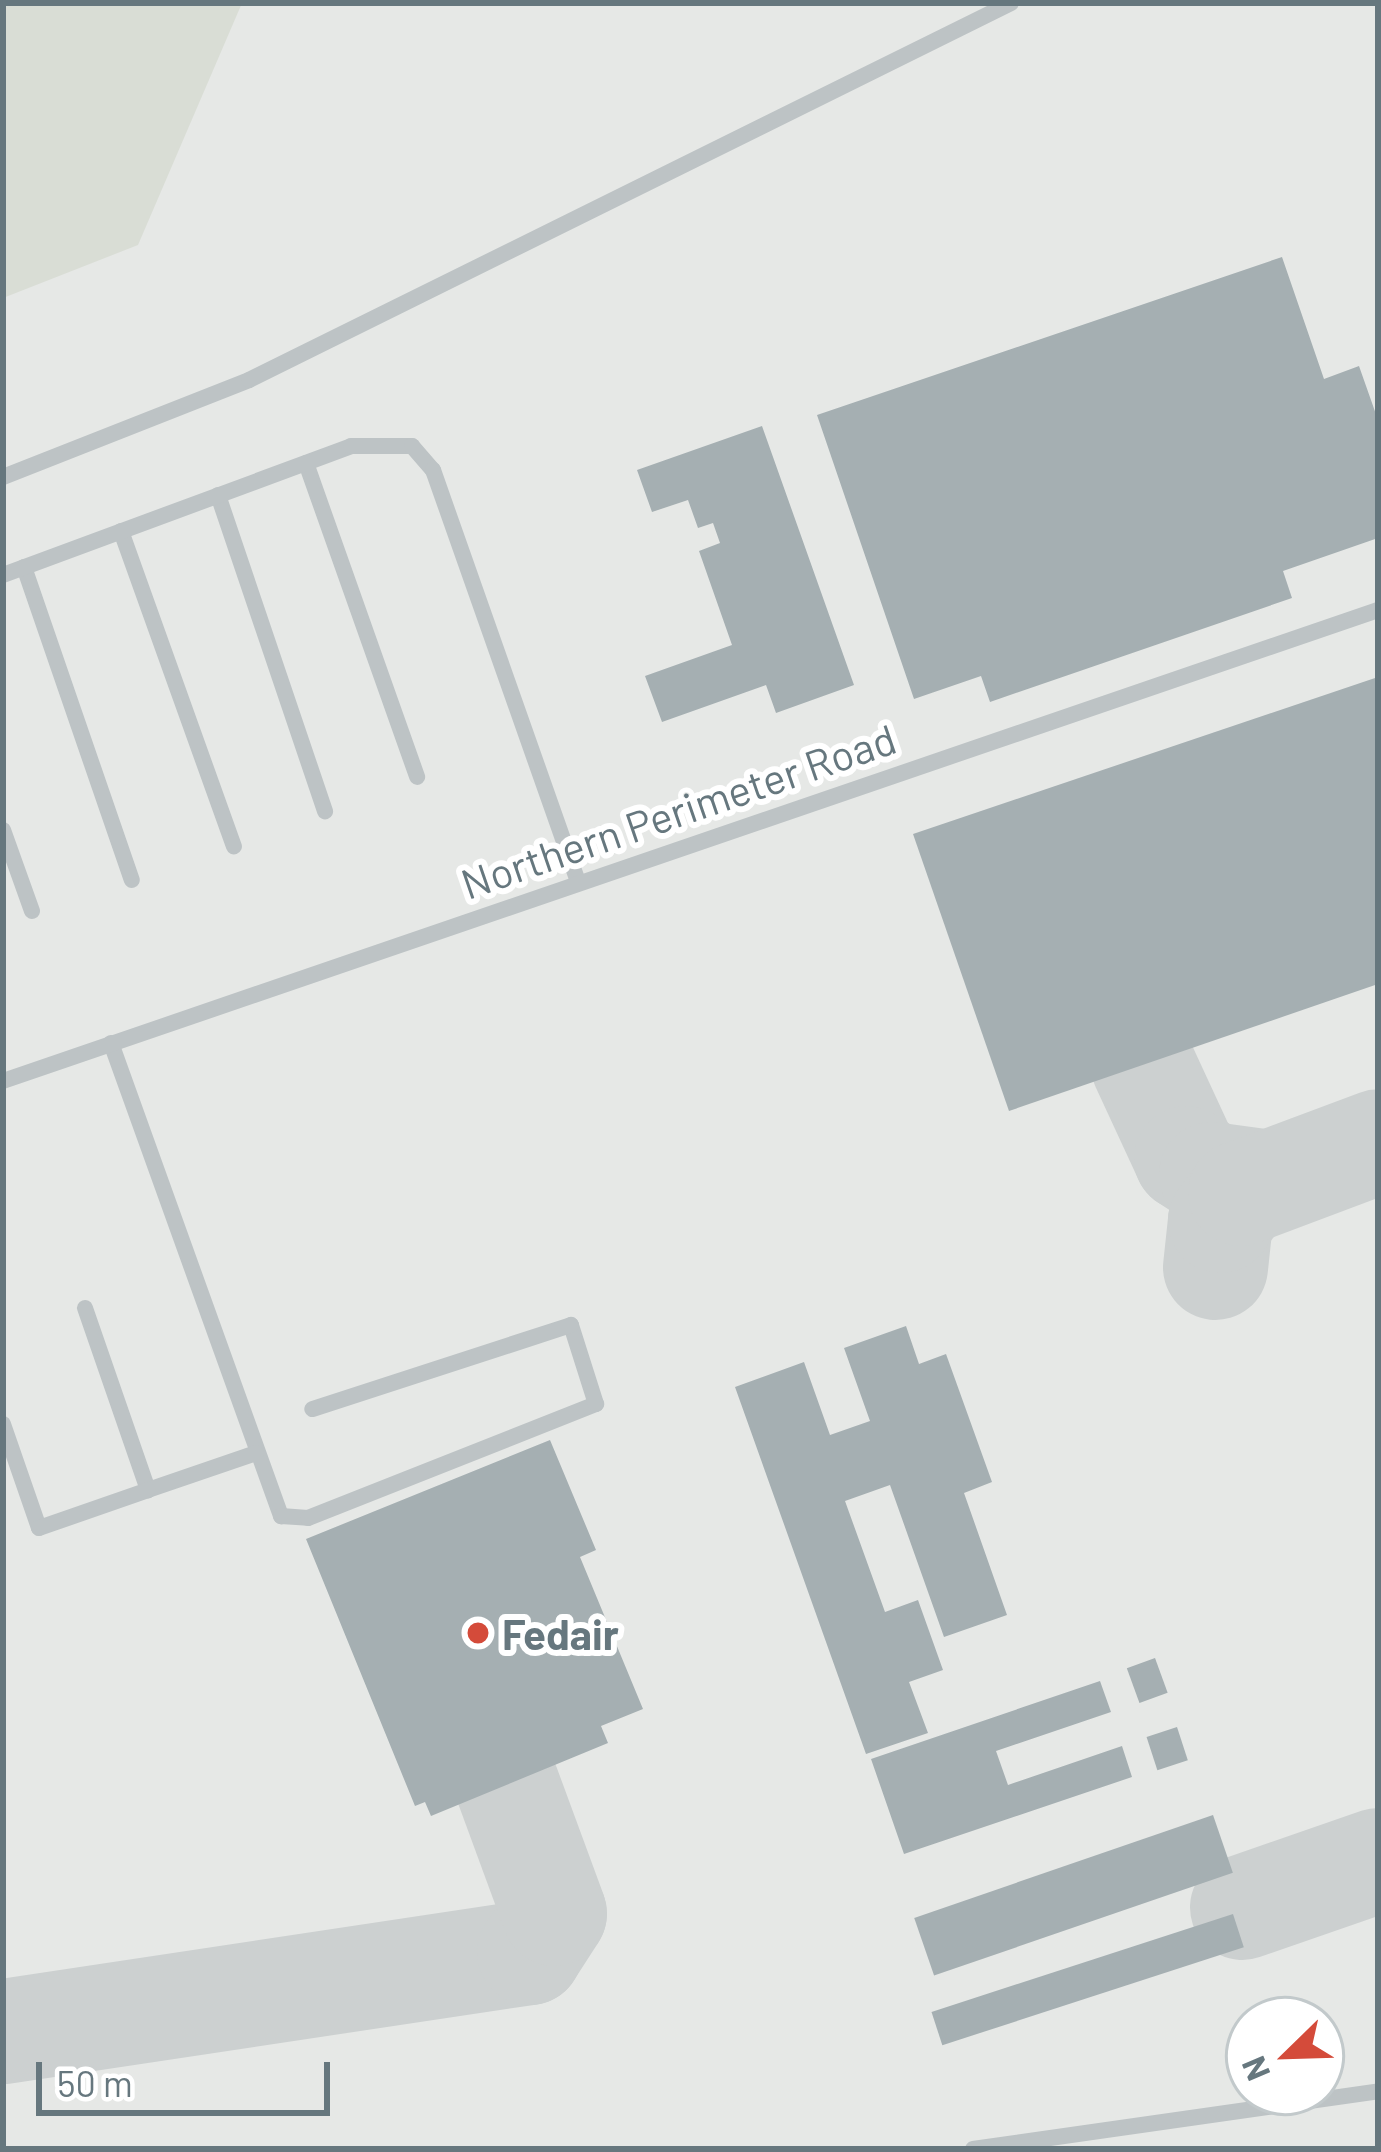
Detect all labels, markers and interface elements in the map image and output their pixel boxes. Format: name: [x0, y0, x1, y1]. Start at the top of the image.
street label: Northern Perimeter Road: [454, 712, 902, 908]
place label: Fedair: [502, 1608, 619, 1658]
marker: Fedair: [465, 1620, 491, 1646]
north arrow: [1225, 1996, 1345, 2116]
scale bar: [42, 2038, 336, 2112]
text: N: [1232, 2051, 1277, 2087]
text: 50 m: [57, 2061, 133, 2104]

